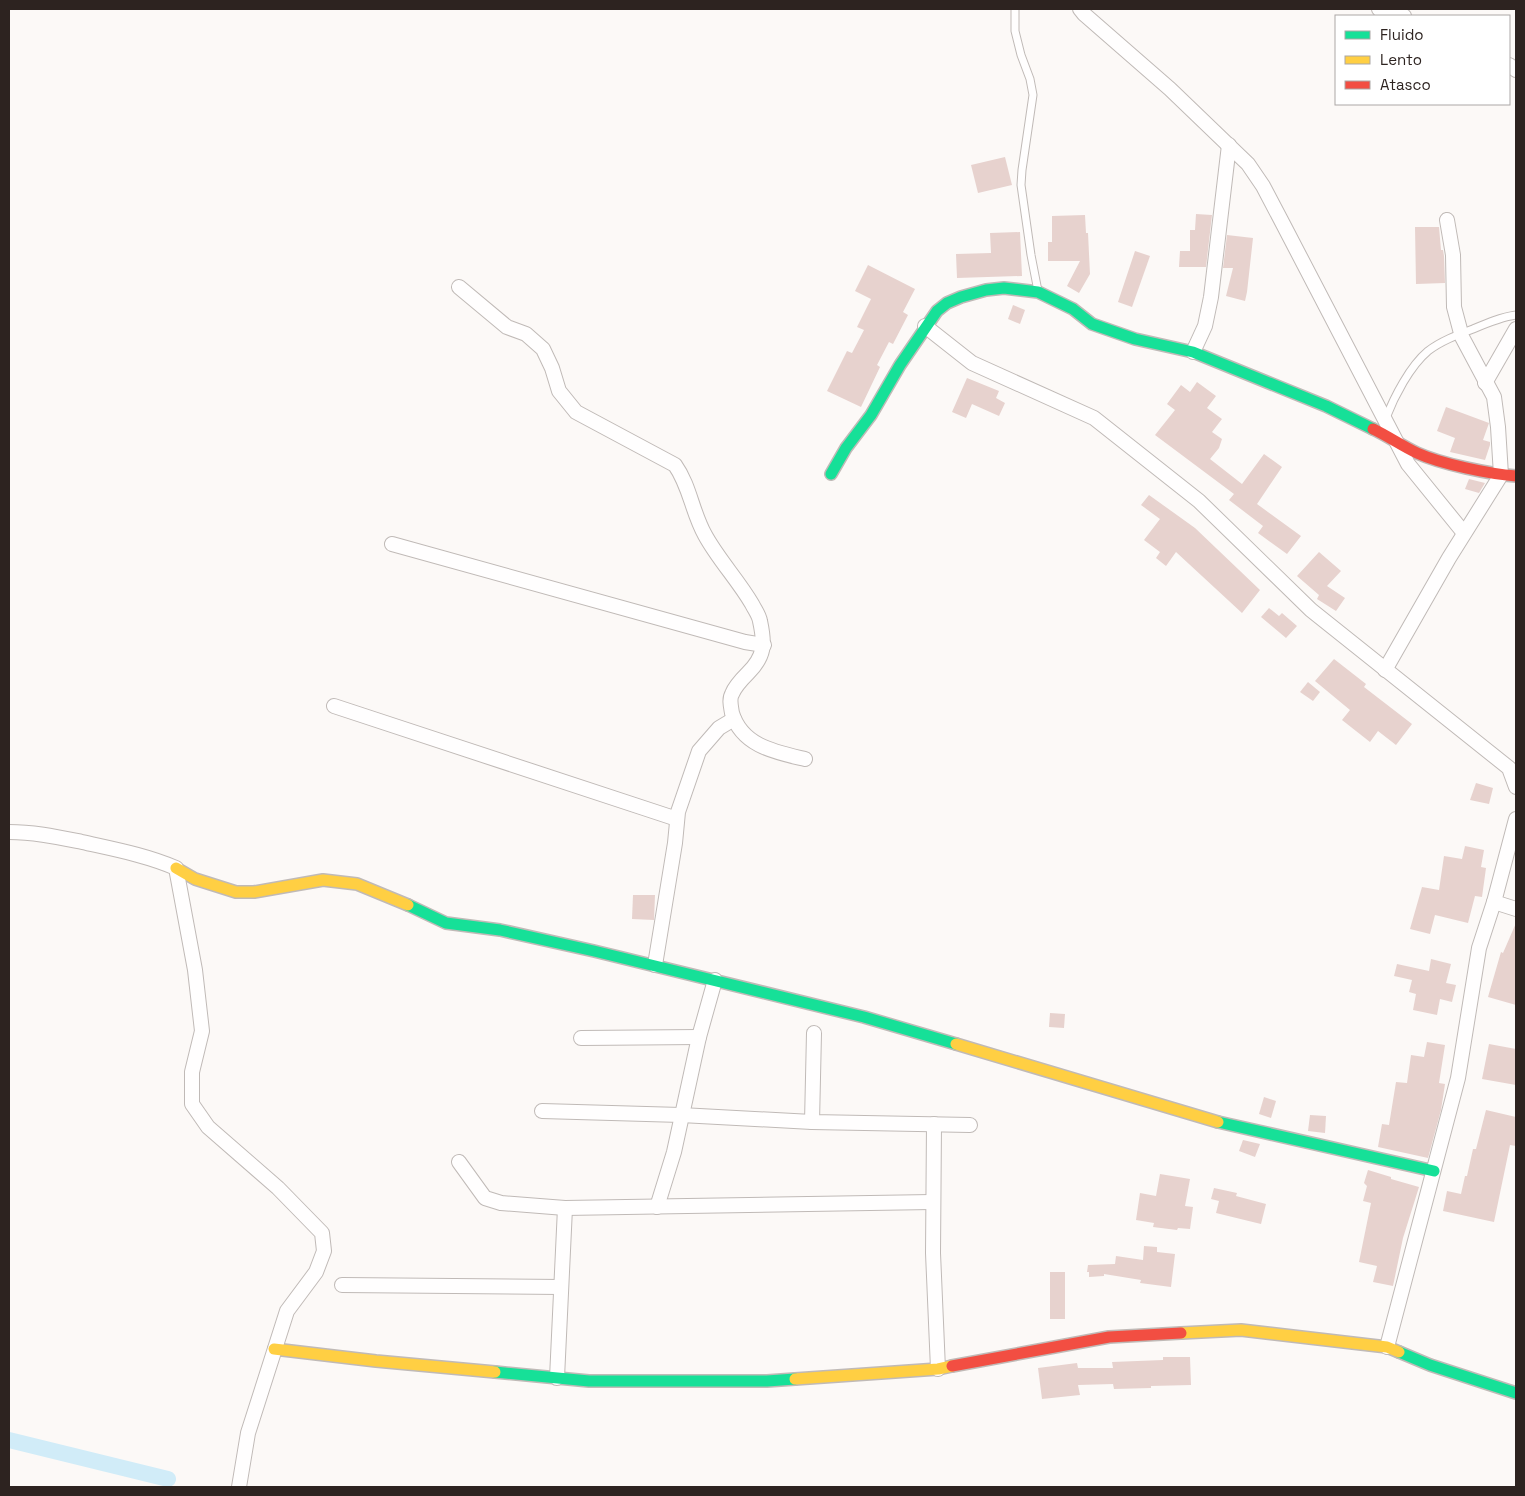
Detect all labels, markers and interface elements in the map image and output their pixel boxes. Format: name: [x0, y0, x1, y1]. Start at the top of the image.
legend: [1335, 15, 1510, 105]
text: Fluido: [1380, 25, 1424, 44]
text: Lento: [1380, 50, 1422, 69]
text: Atasco: [1380, 75, 1431, 94]

